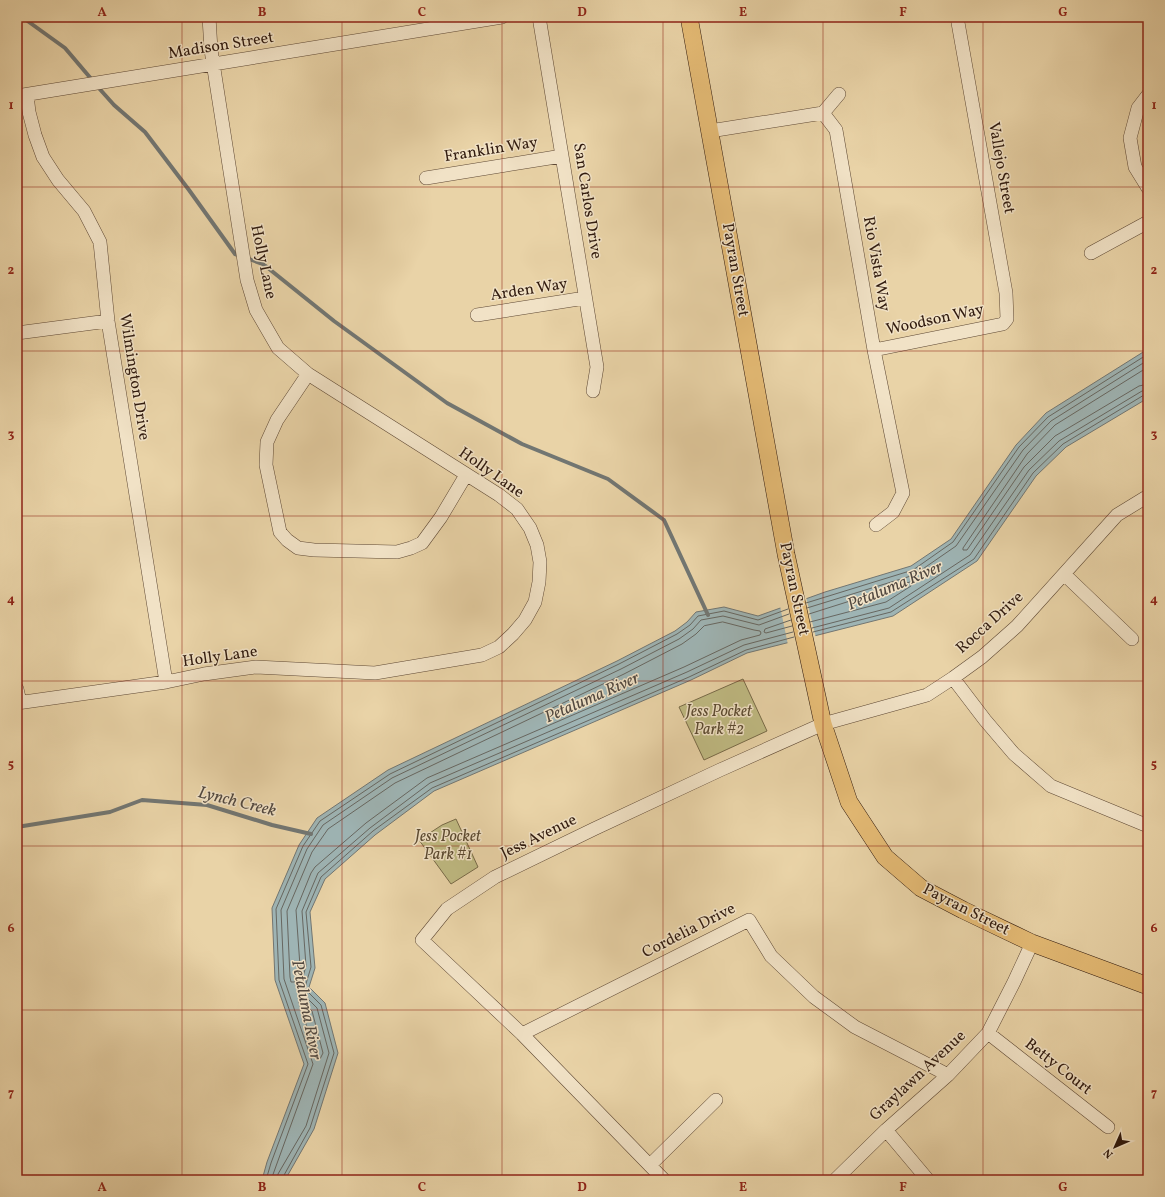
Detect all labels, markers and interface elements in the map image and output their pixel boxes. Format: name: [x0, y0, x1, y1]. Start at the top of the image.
text: A: [97, 4, 107, 22]
text: B: [258, 4, 267, 22]
text: C: [418, 4, 426, 22]
text: D: [577, 4, 587, 22]
text: E: [739, 4, 747, 22]
text: F: [899, 4, 907, 22]
text: G: [1058, 4, 1068, 22]
street label: Madison Street: [167, 27, 276, 65]
text: 1: [8, 97, 14, 115]
text: 1: [1151, 97, 1157, 115]
street label: Vallejo Street: [982, 120, 1020, 216]
street label: Franklin Way: [443, 132, 540, 168]
street label: San Carlos Drive: [567, 141, 607, 261]
street label: Rio Vista Way: [857, 215, 895, 314]
street label: Payran Street: [716, 221, 754, 319]
street label: Holly Lane: [244, 223, 282, 301]
text: 2: [8, 262, 15, 280]
text: 2: [1151, 262, 1158, 280]
street label: Arden Way: [489, 273, 570, 307]
street label: Woodson Way: [884, 299, 986, 341]
street label: Wilmington Drive: [113, 312, 155, 442]
text: 3: [8, 426, 15, 444]
text: 3: [1151, 426, 1158, 444]
street label: Holly Lane: [454, 442, 528, 504]
street label: Payran Street: [773, 540, 815, 638]
water label: Petaluma River: [844, 555, 947, 616]
street label: Rocca Drive: [952, 587, 1028, 659]
text: 4: [7, 591, 15, 609]
text: 4: [1150, 591, 1158, 609]
street label: Holly Lane: [181, 641, 259, 673]
water label: Petaluma River: [541, 667, 644, 729]
park label: Jess Pocket Park #2: [684, 701, 753, 741]
text: 5: [8, 756, 14, 774]
text: 5: [1151, 756, 1157, 774]
water label: Lynch Creek: [196, 781, 279, 823]
street label: Jess Avenue: [497, 809, 581, 865]
park label: Jess Pocket Park #1: [413, 826, 482, 866]
street label: Payran Street: [919, 879, 1014, 941]
street label: Cordelia Drive: [639, 898, 739, 964]
text: 6: [7, 920, 15, 938]
text: 6: [1150, 920, 1158, 938]
water label: Petaluma River: [285, 958, 327, 1063]
street label: Graylawn Avenue: [865, 1026, 971, 1126]
street label: Betty Court: [1020, 1034, 1097, 1101]
text: 7: [8, 1085, 14, 1103]
text: 7: [1151, 1085, 1157, 1103]
north arrow: [1095, 1127, 1135, 1167]
text: N: [1101, 1145, 1117, 1161]
text: A: [97, 1179, 107, 1197]
text: B: [258, 1179, 267, 1197]
text: C: [418, 1179, 426, 1197]
text: D: [577, 1179, 587, 1197]
text: E: [739, 1179, 747, 1197]
text: F: [899, 1179, 907, 1197]
text: G: [1058, 1179, 1068, 1197]

